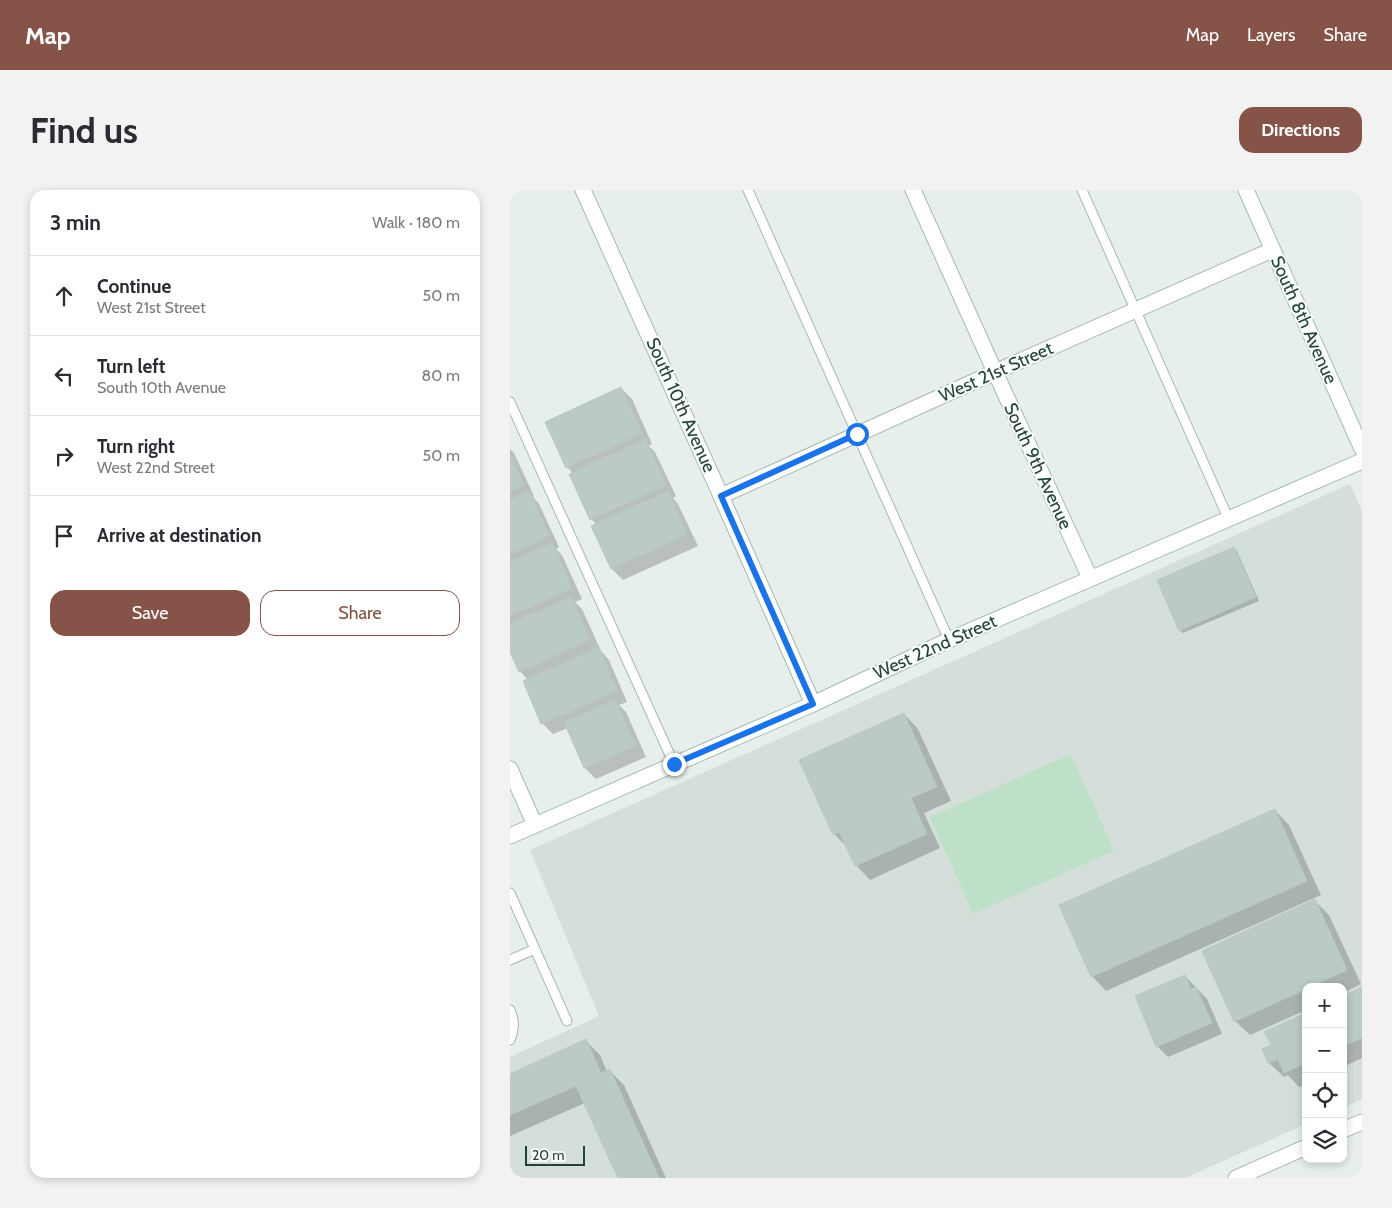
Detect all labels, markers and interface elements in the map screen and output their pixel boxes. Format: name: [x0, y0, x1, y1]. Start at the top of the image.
text: Map: [25, 21, 71, 50]
text: Map: [1186, 24, 1219, 46]
text: Layers: [1247, 24, 1296, 46]
text: Share: [1324, 24, 1367, 46]
button: Directions: [1239, 107, 1362, 153]
text: Find us: [30, 109, 138, 152]
text: 3 min: [50, 210, 101, 235]
text: Walk · 180 m: [372, 213, 460, 232]
street label: South 8th Avenue: [1266, 253, 1342, 387]
text: Continue: [97, 275, 171, 298]
icon: ahead: [50, 282, 78, 310]
text: 50 m: [423, 286, 460, 305]
text: West 21st Street: [97, 298, 206, 317]
street label: South 10th Avenue: [641, 334, 721, 476]
street label: West 21st Street: [936, 337, 1056, 407]
text: Turn left: [97, 355, 165, 378]
icon: left: [50, 362, 78, 390]
text: 80 m: [422, 366, 460, 385]
text: South 10th Avenue: [97, 378, 226, 397]
street label: South 9th Avenue: [999, 399, 1077, 533]
route start: [846, 423, 869, 446]
text: Turn right: [97, 435, 175, 458]
icon: right: [50, 442, 78, 470]
text: 50 m: [423, 446, 460, 465]
text: West 22nd Street: [97, 458, 215, 477]
icon: arrive: [50, 522, 78, 550]
text: Arrive at destination: [97, 524, 261, 547]
button: Save: [50, 590, 250, 636]
button: Share: [260, 590, 460, 636]
street label: West 22nd Street: [870, 610, 1000, 684]
route end: [663, 753, 686, 776]
map controls: [1302, 983, 1347, 1163]
button: +: [1302, 983, 1347, 1028]
button: −: [1302, 1028, 1347, 1073]
button: locate: [1302, 1073, 1347, 1118]
button: layers: [1302, 1118, 1347, 1163]
scale bar: [525, 1143, 585, 1166]
text: 20 m: [532, 1146, 565, 1164]

